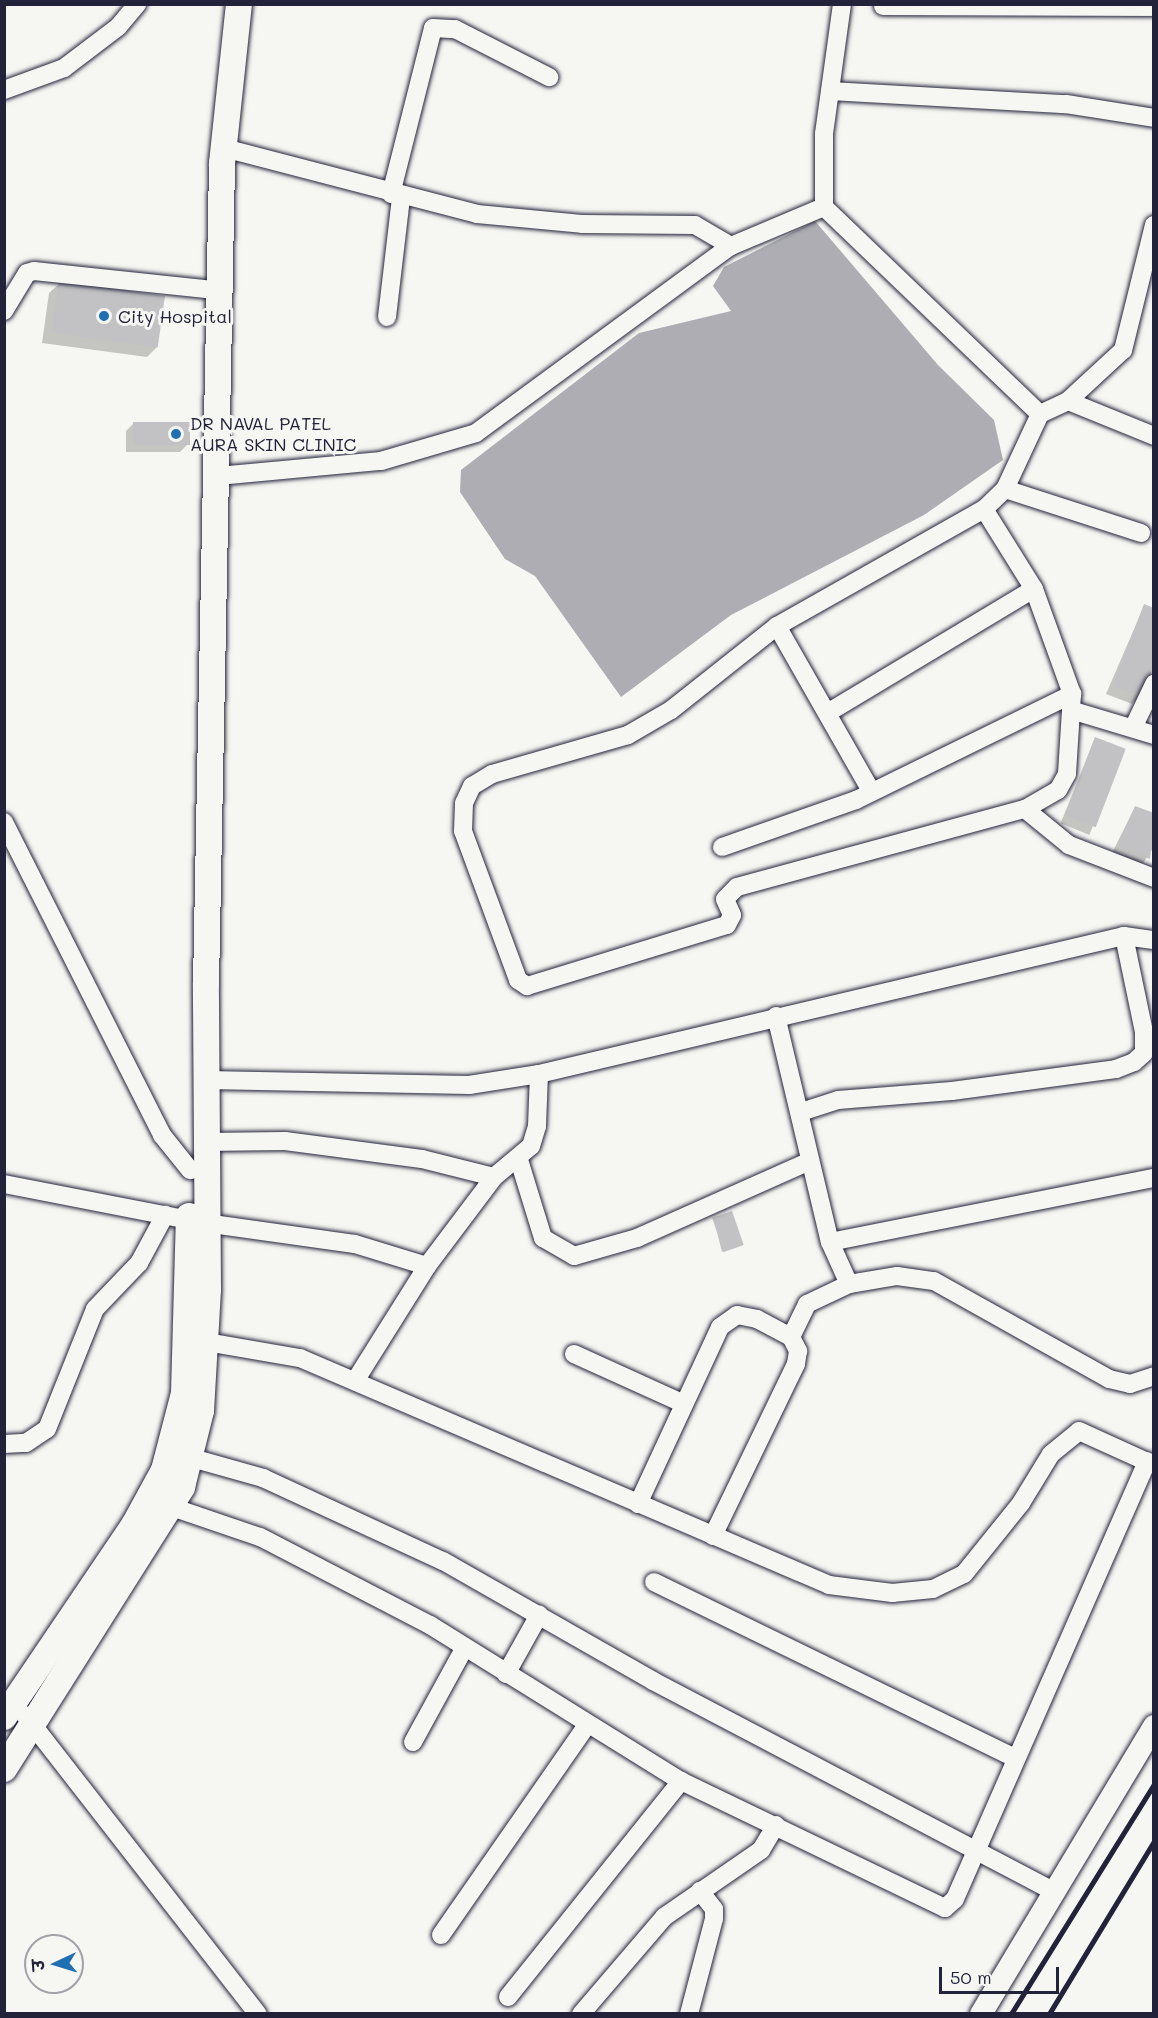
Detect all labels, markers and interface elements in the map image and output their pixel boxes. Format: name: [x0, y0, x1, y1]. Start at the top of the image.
place label: City Hospital: [118, 305, 232, 327]
marker: City Hospital: [95, 307, 113, 325]
place label: DR NAVAL PATEL AURA SKIN CLINIC: [190, 413, 356, 456]
marker: DR NAVAL PATEL AURA SKIN CLINIC: [167, 425, 185, 443]
north arrow: [24, 1934, 84, 1994]
scale bar: [942, 1955, 1062, 1993]
text: उ: [27, 1959, 48, 1971]
text: 50 m: [950, 1965, 992, 1989]

